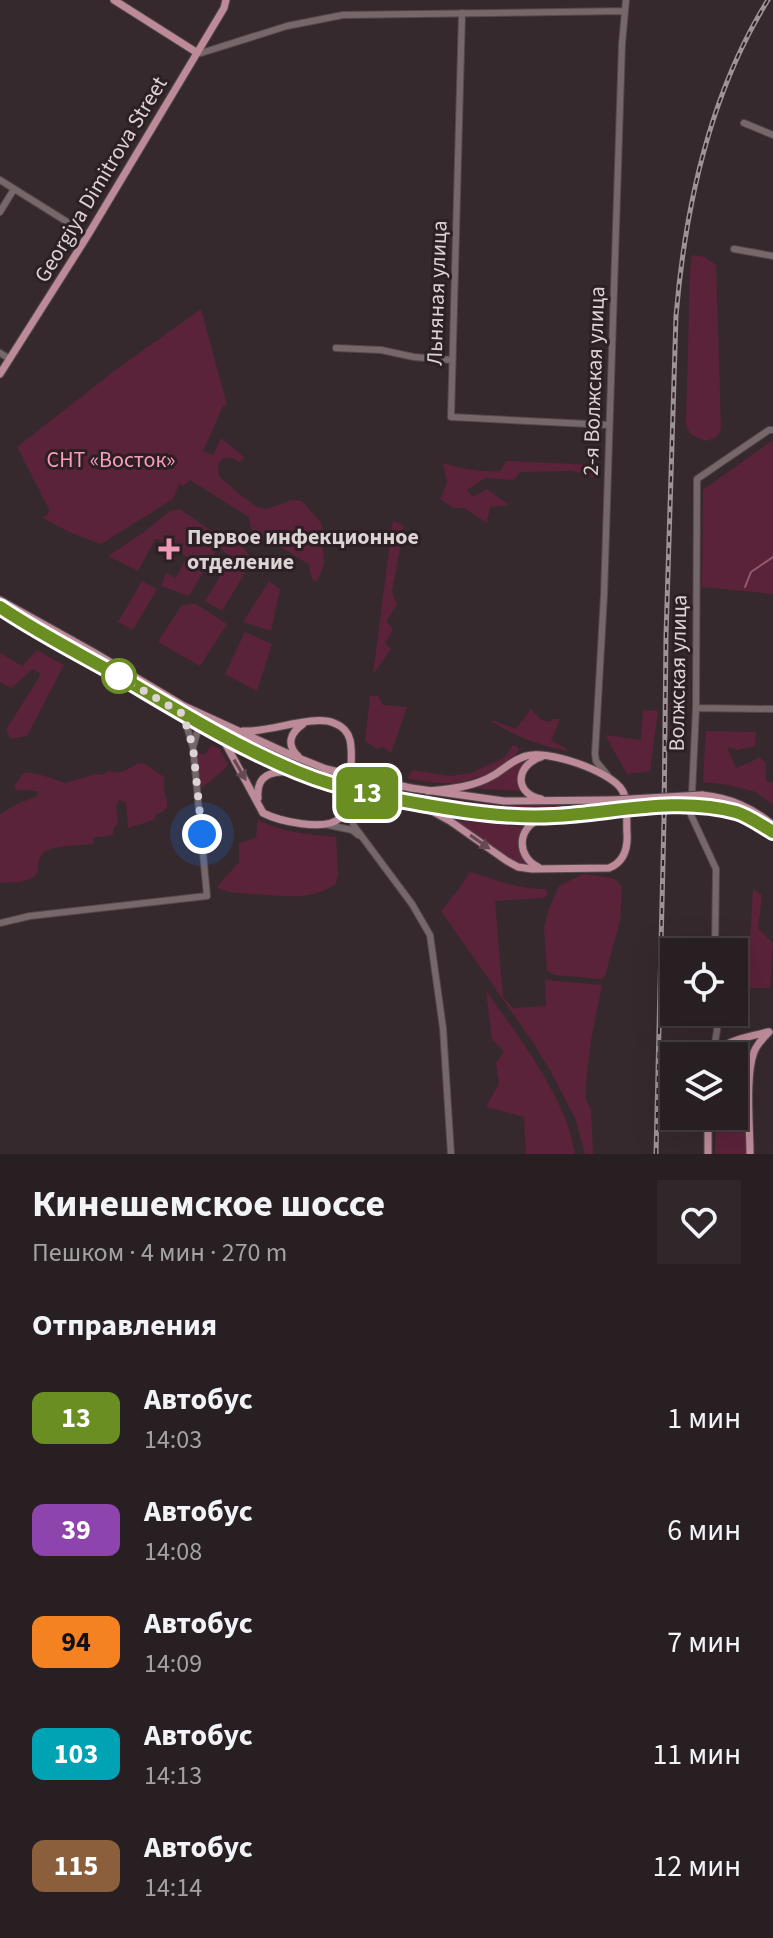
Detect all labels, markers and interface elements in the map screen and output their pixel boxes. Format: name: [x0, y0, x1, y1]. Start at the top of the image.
street label: Georgiya Dimitrova Street: [27, 70, 175, 289]
street label: Льняная улица: [418, 220, 456, 366]
street label: 2-я Волжская улица: [575, 286, 613, 476]
park label: СНТ «Восток»: [47, 444, 175, 476]
place label: Первое инфекционное отделение: [187, 521, 419, 578]
marker: Первое инфекционное отделение: [158, 538, 180, 560]
street label: Волжская улица: [661, 595, 695, 752]
unlabelled marker: [102, 659, 136, 693]
one-way arrow: [233, 759, 247, 781]
line badge: 13: [331, 767, 403, 819]
text: 13: [352, 773, 382, 813]
your location: [182, 814, 222, 854]
one-way arrow: [469, 834, 491, 850]
map controls: [660, 938, 748, 1130]
button: locate: [660, 938, 748, 1026]
button: layers: [660, 1042, 748, 1130]
text: Кинешемское шоссе: [32, 1177, 385, 1231]
button: heart: [657, 1180, 741, 1264]
text: Пешком · 4 мин · 270 m: [32, 1234, 287, 1271]
text: Отправления: [32, 1304, 217, 1347]
text: Автобус: [144, 1378, 253, 1421]
text: 1 мин: [667, 1397, 741, 1440]
text: 13: [61, 1398, 91, 1438]
text: 14:03: [144, 1421, 202, 1458]
text: Автобус: [144, 1490, 253, 1533]
text: 6 мин: [667, 1509, 741, 1552]
text: 39: [61, 1510, 91, 1550]
text: 14:08: [144, 1533, 202, 1570]
text: Автобус: [144, 1602, 253, 1645]
text: 7 мин: [667, 1621, 741, 1664]
text: 94: [61, 1622, 91, 1662]
text: 14:09: [144, 1645, 202, 1682]
text: Автобус: [144, 1714, 253, 1757]
text: 11 мин: [652, 1733, 741, 1776]
text: 103: [54, 1734, 98, 1774]
text: 14:13: [144, 1757, 202, 1794]
text: Автобус: [144, 1826, 253, 1869]
text: 12 мин: [652, 1845, 741, 1888]
text: 115: [54, 1846, 98, 1886]
text: 14:14: [144, 1869, 202, 1906]

